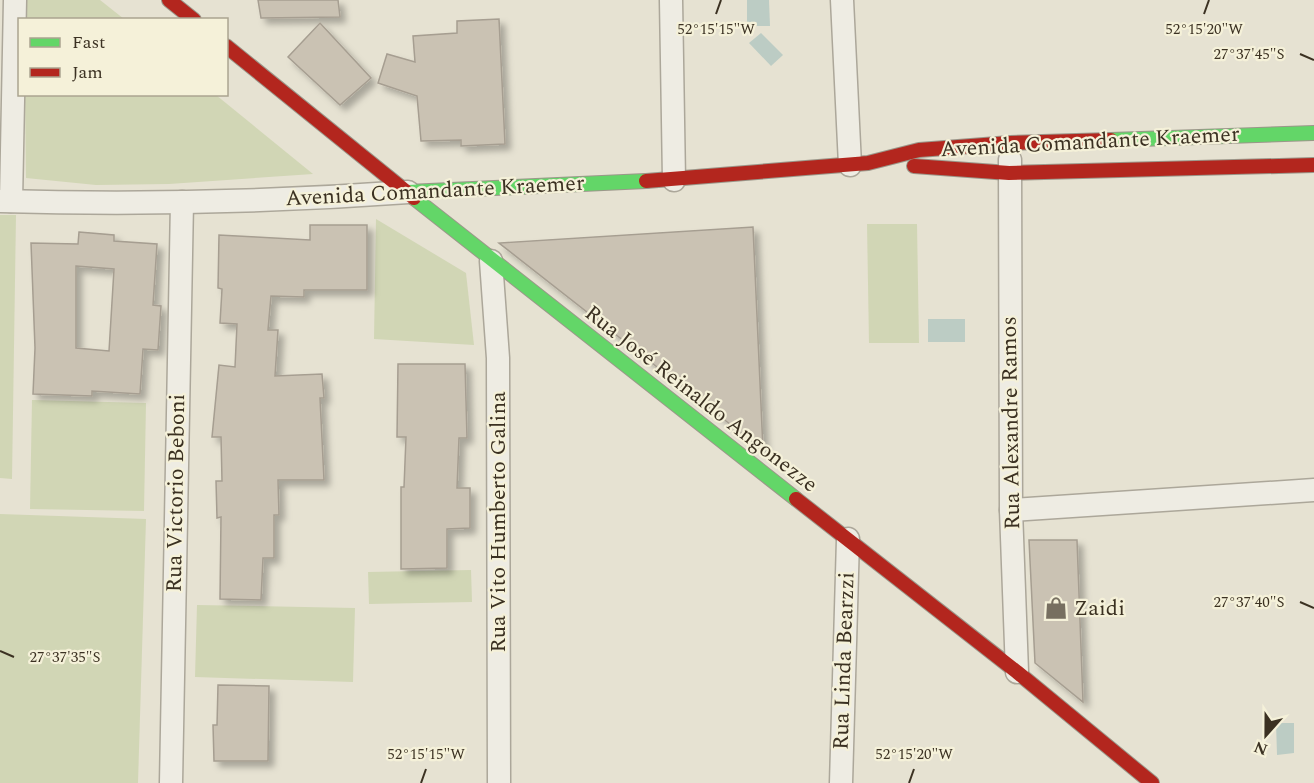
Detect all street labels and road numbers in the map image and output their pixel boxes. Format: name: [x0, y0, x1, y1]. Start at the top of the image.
street label: Avenida Comandante Kraemer: [940, 118, 1241, 166]
street label: Avenida Comandante Kraemer: [285, 167, 586, 215]
street label: Rua José Reinaldo Angonezze: [577, 297, 825, 501]
street label: Rua Alexandre Ramos: [993, 316, 1029, 530]
street label: Rua Vito Humberto Galina: [482, 391, 515, 653]
street label: Rua Victorio Beboni: [158, 393, 194, 593]
street label: Rua Linda Bearzzi: [824, 571, 864, 751]

